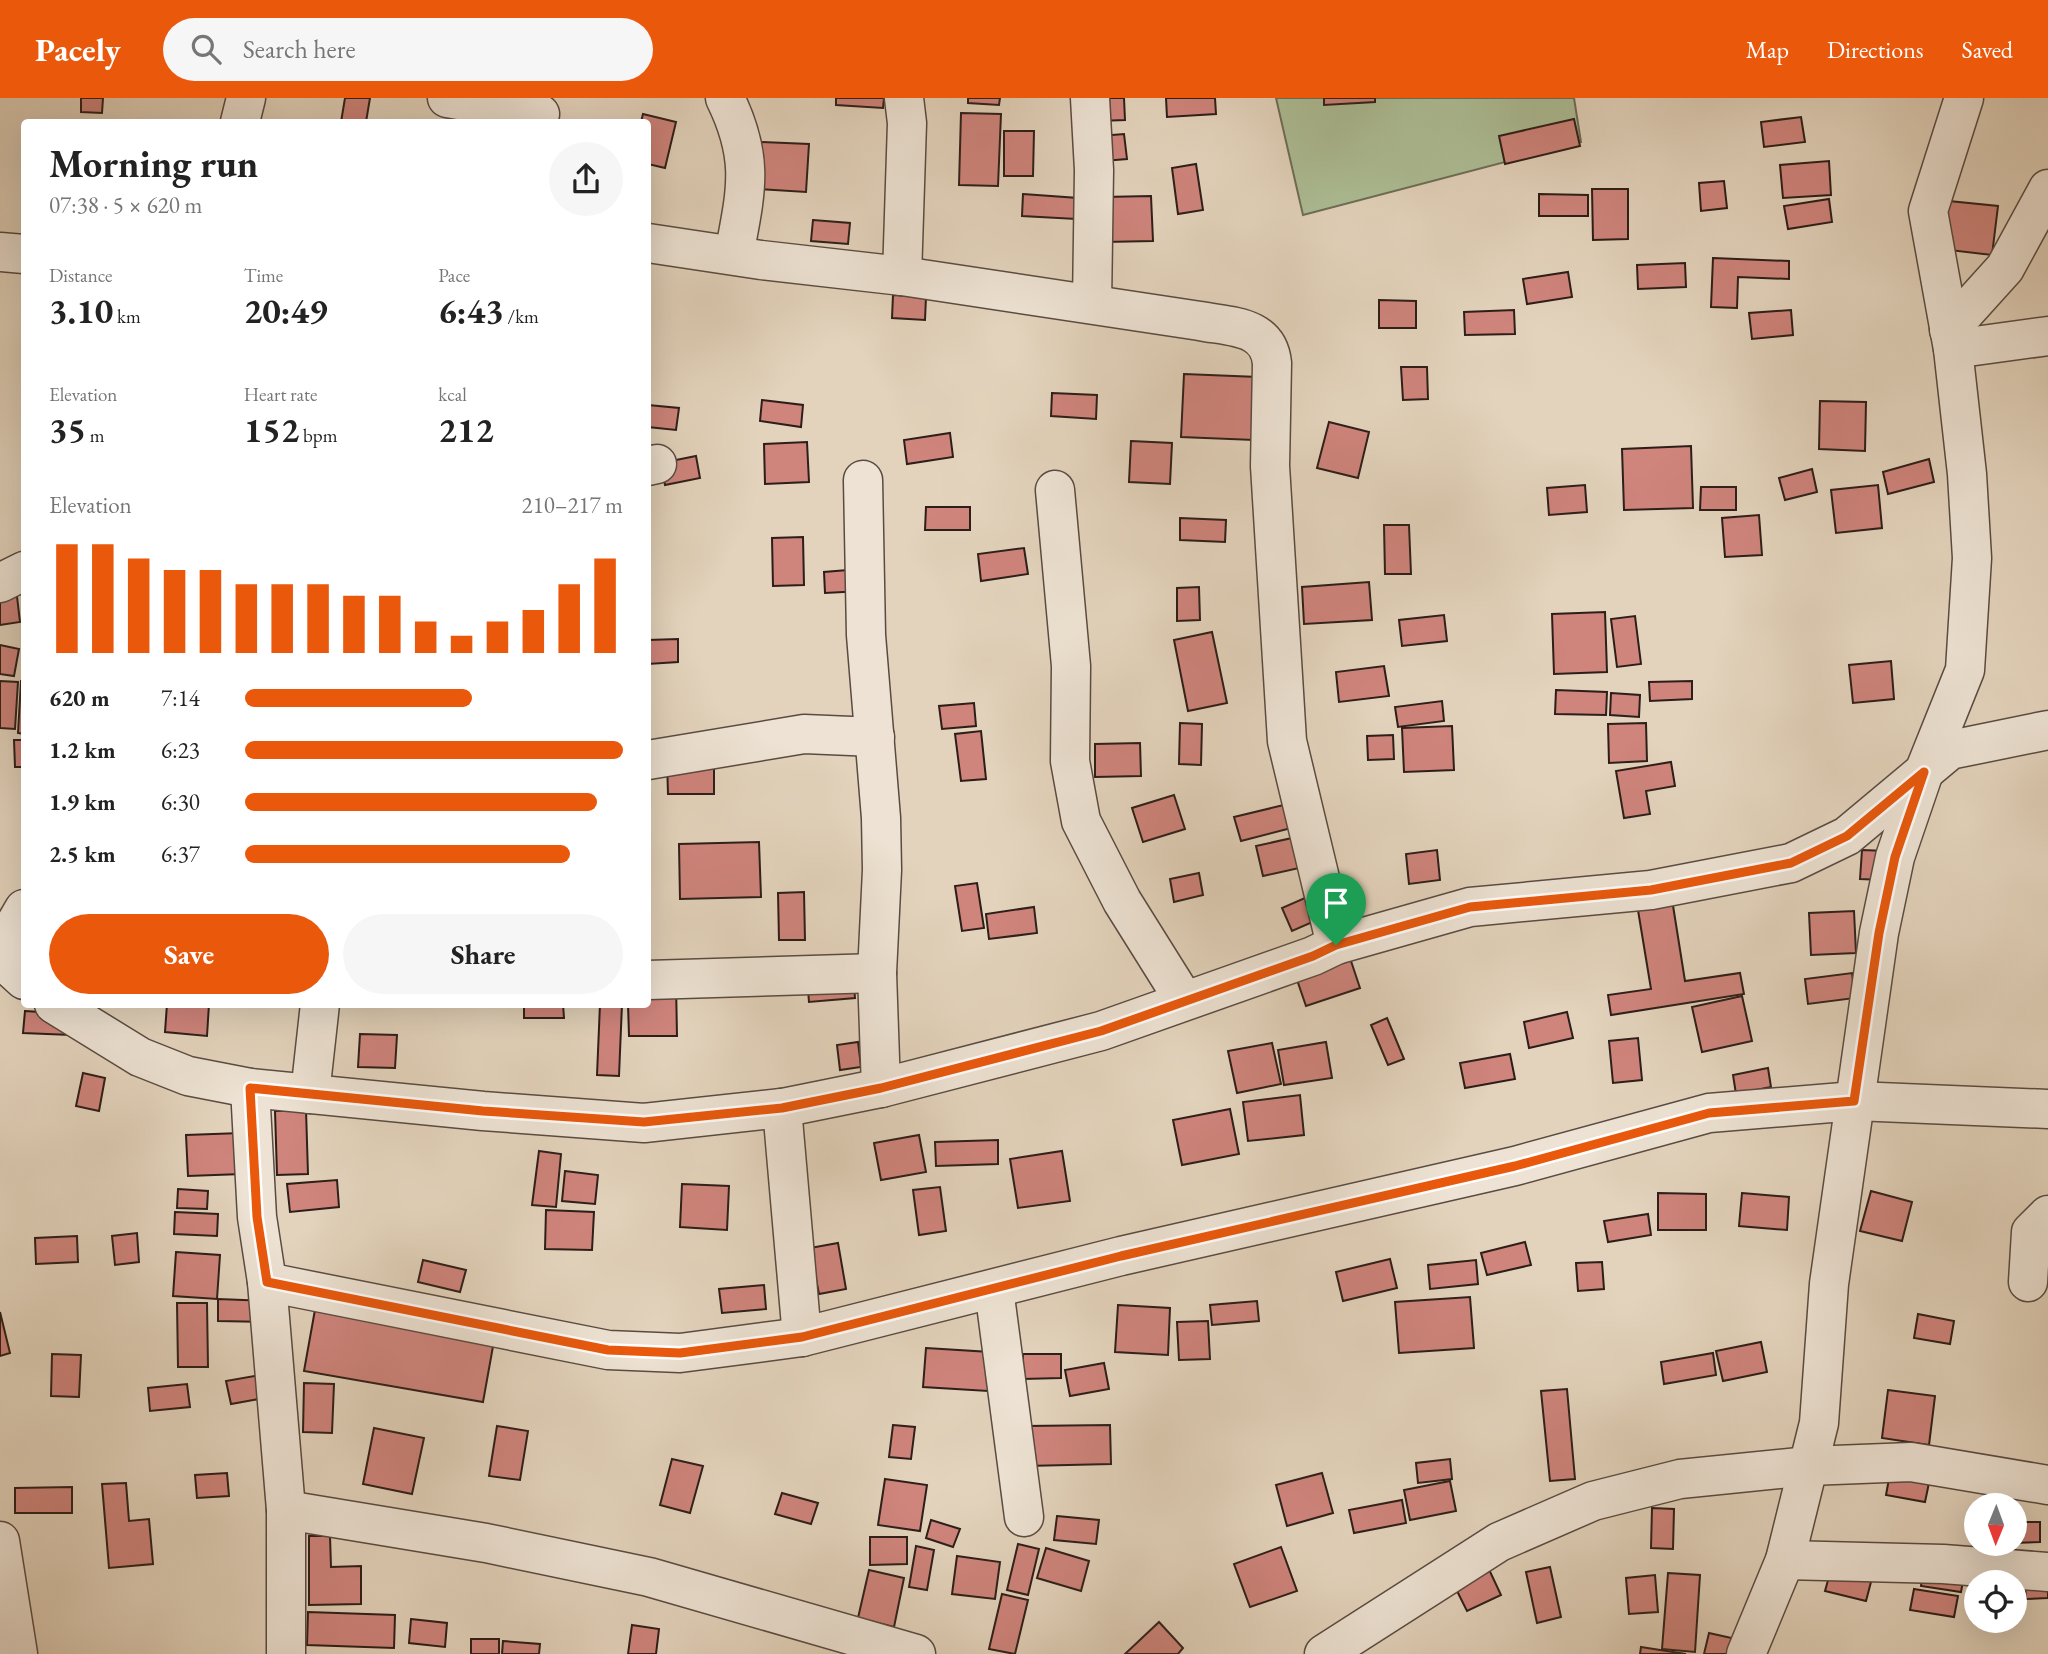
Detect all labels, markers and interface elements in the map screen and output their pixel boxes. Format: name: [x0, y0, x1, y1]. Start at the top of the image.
search box: [163, 18, 653, 81]
text: Pacely: [35, 28, 121, 71]
icon: search: [187, 30, 225, 68]
text: Search here: [243, 32, 356, 66]
text: Map: [1746, 34, 1789, 65]
text: Directions: [1827, 34, 1924, 65]
text: Saved: [1962, 34, 2013, 65]
text: Morning run: [49, 139, 258, 188]
button: share: [549, 142, 623, 216]
text: 07:38 · 5 × 620 m: [49, 190, 202, 220]
text: Distance: [49, 263, 112, 288]
text: Time: [244, 263, 283, 288]
text: Pace: [438, 263, 470, 288]
text: 3.10: [49, 288, 113, 333]
text: 20:49: [244, 288, 328, 333]
text: 6:43: [438, 288, 504, 333]
text: km: [113, 304, 141, 329]
text: /km: [504, 304, 539, 329]
text: Elevation: [49, 382, 117, 407]
text: Heart rate: [244, 382, 317, 407]
text: kcal: [438, 382, 467, 407]
text: 35: [49, 407, 86, 452]
text: 152: [244, 407, 299, 452]
text: 212: [438, 407, 494, 452]
text: m: [86, 423, 105, 448]
text: bpm: [299, 423, 337, 448]
text: Elevation: [49, 490, 132, 520]
text: 210–217 m: [522, 490, 623, 520]
text: 620 m: [49, 683, 110, 713]
text: 7:14: [161, 683, 200, 713]
text: 1.2 km: [49, 735, 116, 765]
text: 6:23: [161, 735, 200, 765]
text: 1.9 km: [49, 787, 116, 817]
text: 6:30: [161, 787, 200, 817]
text: 2.5 km: [49, 839, 116, 869]
text: 6:37: [161, 839, 200, 869]
pin: [1306, 873, 1366, 945]
icon: arrive: [1317, 884, 1355, 922]
button: Save: [49, 914, 329, 994]
button: Share: [343, 914, 623, 994]
north arrow: [1964, 1493, 2026, 1556]
map controls: [1964, 1493, 2027, 1633]
button: locate: [1964, 1570, 2027, 1633]

